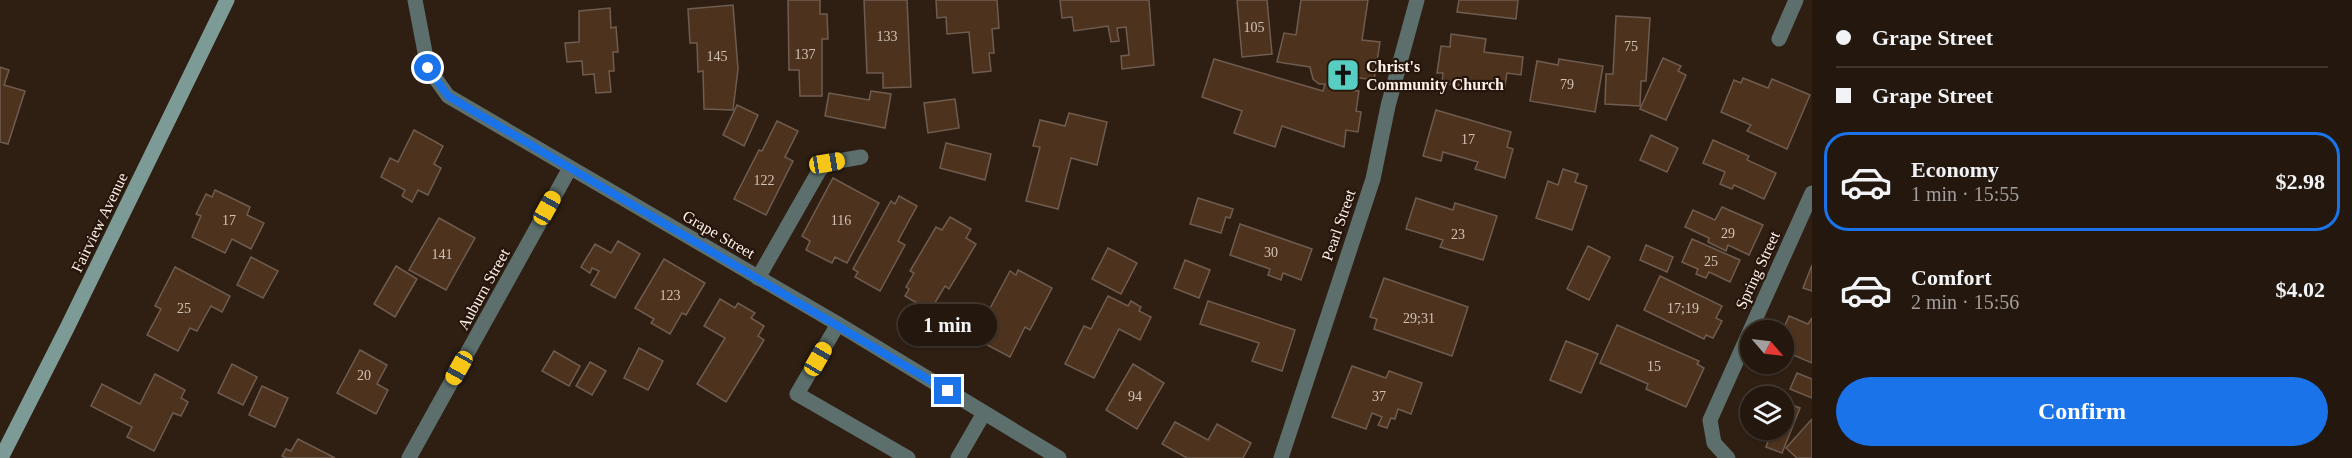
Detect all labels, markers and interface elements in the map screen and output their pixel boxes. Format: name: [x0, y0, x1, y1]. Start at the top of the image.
house number: 105: [1244, 20, 1265, 35]
text: Grape Street: [1872, 25, 1993, 50]
house number: 133: [877, 29, 898, 44]
house number: 75: [1624, 39, 1638, 54]
house number: 137: [795, 47, 816, 62]
house number: 145: [707, 49, 728, 64]
route start: [414, 54, 441, 81]
church icon: Christ's Community Church: [1325, 57, 1361, 93]
place label: Christ's Community Church: [1366, 58, 1504, 94]
house number: 79: [1560, 77, 1574, 92]
text: Grape Street: [1872, 83, 1993, 108]
house number: 17: [1461, 132, 1475, 147]
car: [808, 151, 846, 175]
icon: car: [1839, 155, 1893, 209]
text: Economy: [1911, 157, 1999, 182]
text: $2.98: [2276, 169, 2325, 194]
street label: Fairview Avenue: [68, 170, 131, 275]
house number: 122: [754, 173, 775, 188]
text: 1 min · 15:55: [1911, 183, 2019, 205]
street label: Pearl Street: [1318, 187, 1359, 263]
car: [530, 188, 564, 228]
street label: Grape Street: [679, 207, 758, 263]
house number: 17: [222, 213, 236, 228]
house number: 116: [831, 213, 851, 228]
house number: 29: [1721, 226, 1735, 241]
house number: 23: [1451, 227, 1465, 242]
street label: Spring Street: [1732, 228, 1784, 312]
street label: Auburn Street: [454, 245, 513, 333]
house number: 30: [1264, 245, 1278, 260]
house number: 141: [432, 247, 453, 262]
house number: 25: [1704, 254, 1718, 269]
icon: car: [1839, 263, 1893, 317]
text: Comfort: [1911, 265, 1992, 290]
text: $4.02: [2276, 277, 2325, 302]
house number: 123: [660, 288, 681, 303]
text: 2 min · 15:56: [1911, 291, 2019, 313]
house number: 25: [177, 301, 191, 316]
house number: 17;19: [1667, 301, 1699, 316]
callout: 1 min: [898, 304, 998, 346]
house number: 29;31: [1403, 311, 1435, 326]
text: 1 min: [923, 314, 972, 336]
north arrow: [1740, 320, 1794, 374]
map controls: [1740, 320, 1794, 440]
car: [801, 339, 835, 379]
car: [442, 348, 476, 388]
house number: 15: [1647, 359, 1661, 374]
house number: 20: [357, 368, 371, 383]
route end: [934, 377, 961, 404]
button: Confirm: [1836, 377, 2328, 446]
button: layers: [1740, 386, 1794, 440]
house number: 94: [1128, 389, 1142, 404]
house number: 37: [1372, 389, 1386, 404]

